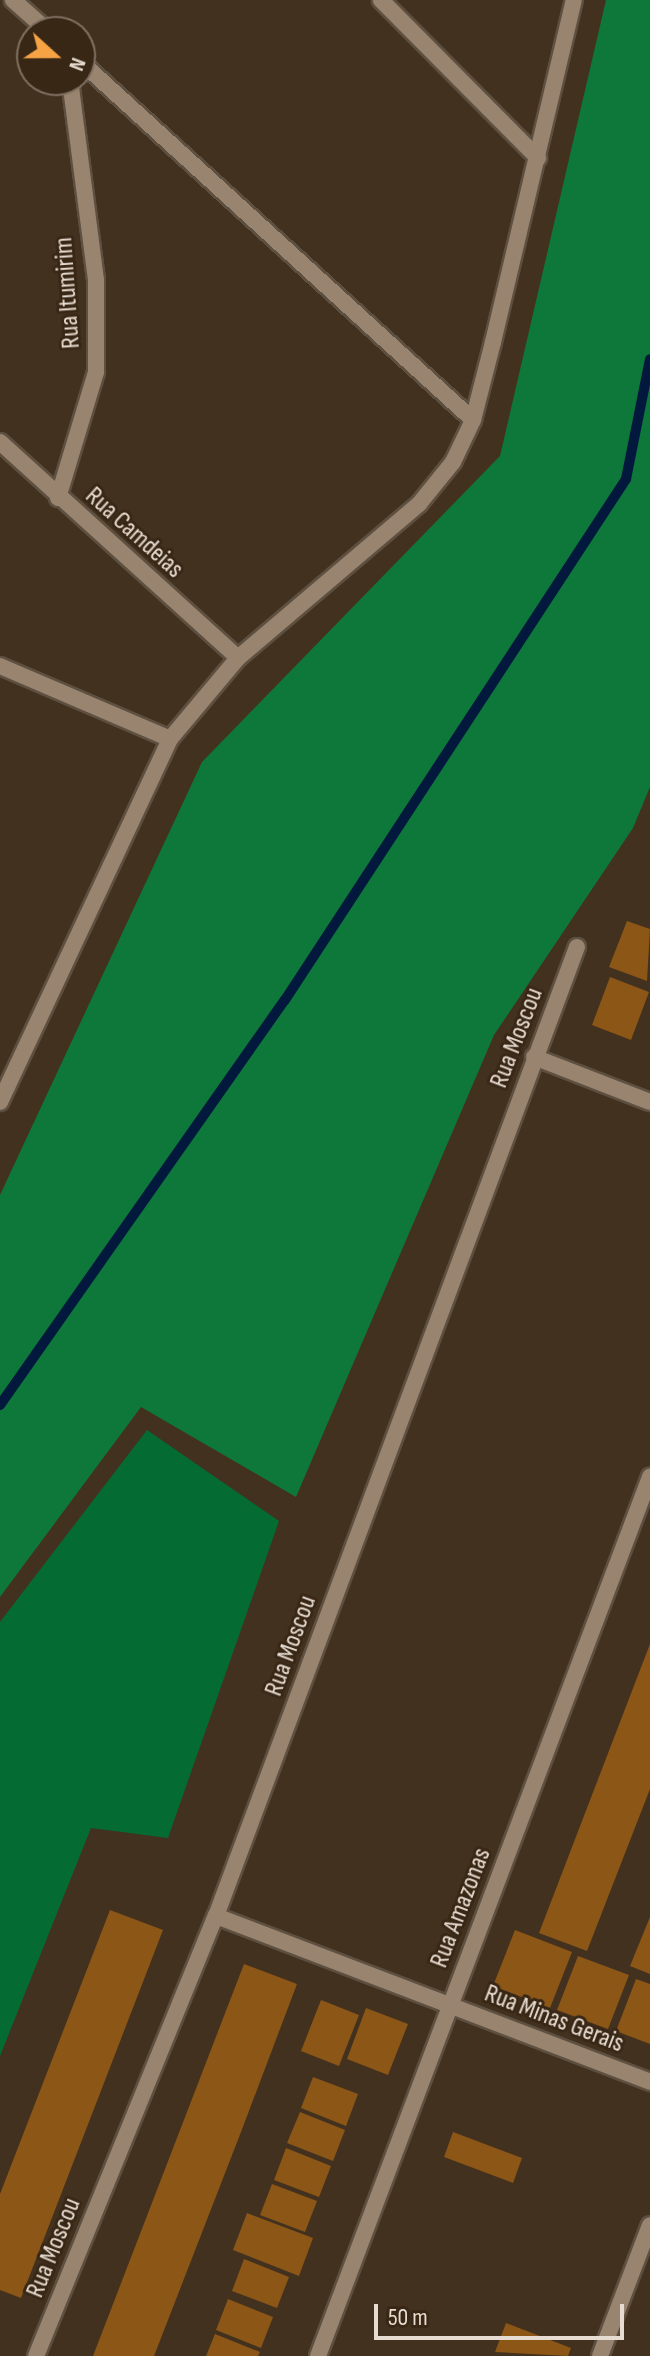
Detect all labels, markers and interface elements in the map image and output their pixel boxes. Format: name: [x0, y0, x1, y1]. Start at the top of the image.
north arrow: [16, 16, 96, 96]
text: N: [62, 54, 92, 74]
street label: Rua Itumirim: [49, 236, 87, 350]
street label: Rua Camdeias: [78, 481, 190, 585]
street label: Rua Moscou: [484, 984, 550, 1092]
street label: Rua Moscou: [258, 1592, 324, 1700]
street label: Rua Amazonas: [424, 1844, 498, 1972]
street label: Rua Minas Gerais: [480, 1978, 628, 2060]
street label: Rua Moscou: [20, 2194, 88, 2302]
scale bar: [378, 2288, 628, 2338]
text: 50 m: [388, 2303, 428, 2332]

